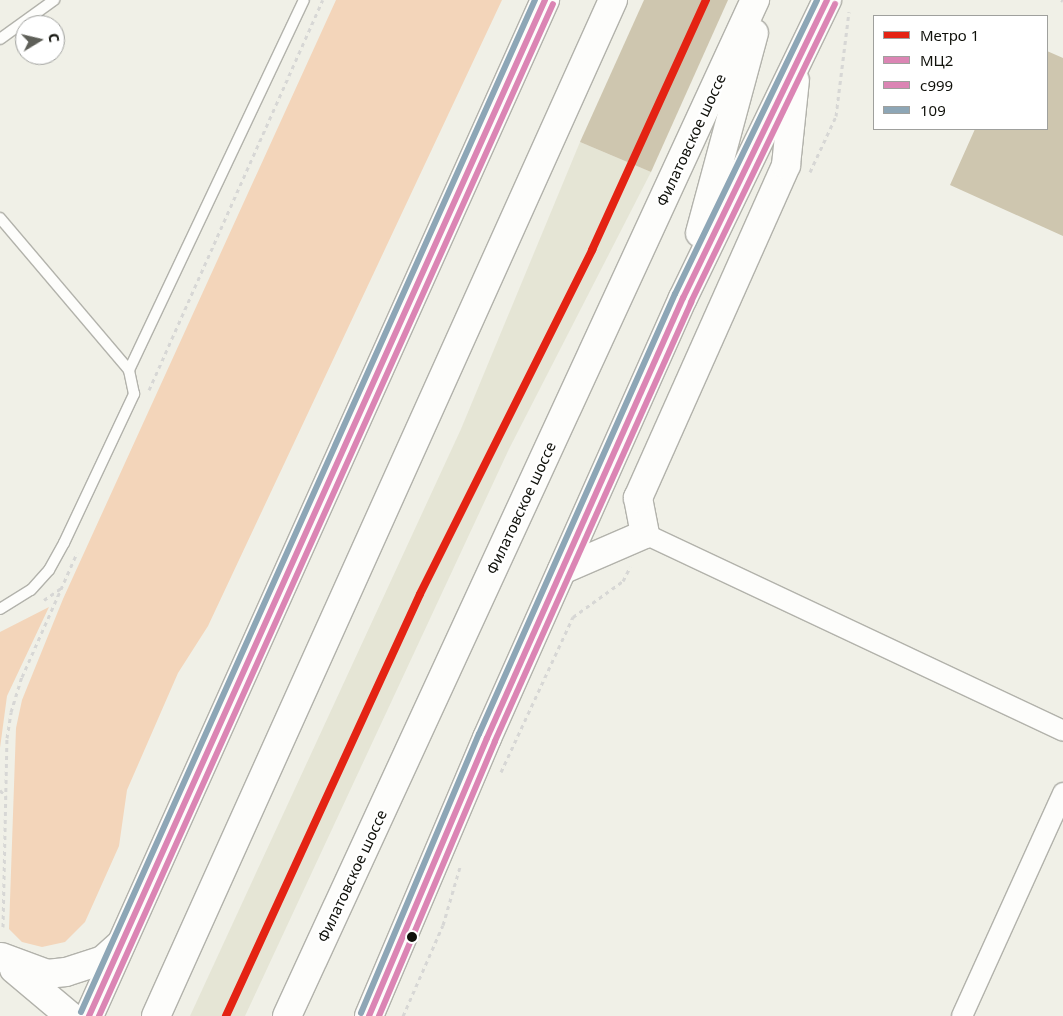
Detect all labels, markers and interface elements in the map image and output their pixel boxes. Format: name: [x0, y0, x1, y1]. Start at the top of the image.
north arrow: [15, 15, 65, 65]
legend: [873, 15, 1048, 130]
text: Метро 1: [920, 25, 979, 45]
text: С: [44, 32, 64, 44]
text: МЦ2: [920, 50, 953, 70]
street label: Филатовское шоссе: [652, 71, 730, 209]
text: с999: [920, 75, 953, 95]
text: 109: [920, 100, 946, 120]
street label: Филатовское шоссе: [482, 439, 560, 577]
street label: Филатовское шоссе: [313, 807, 391, 945]
unlabelled marker: [407, 932, 417, 942]

